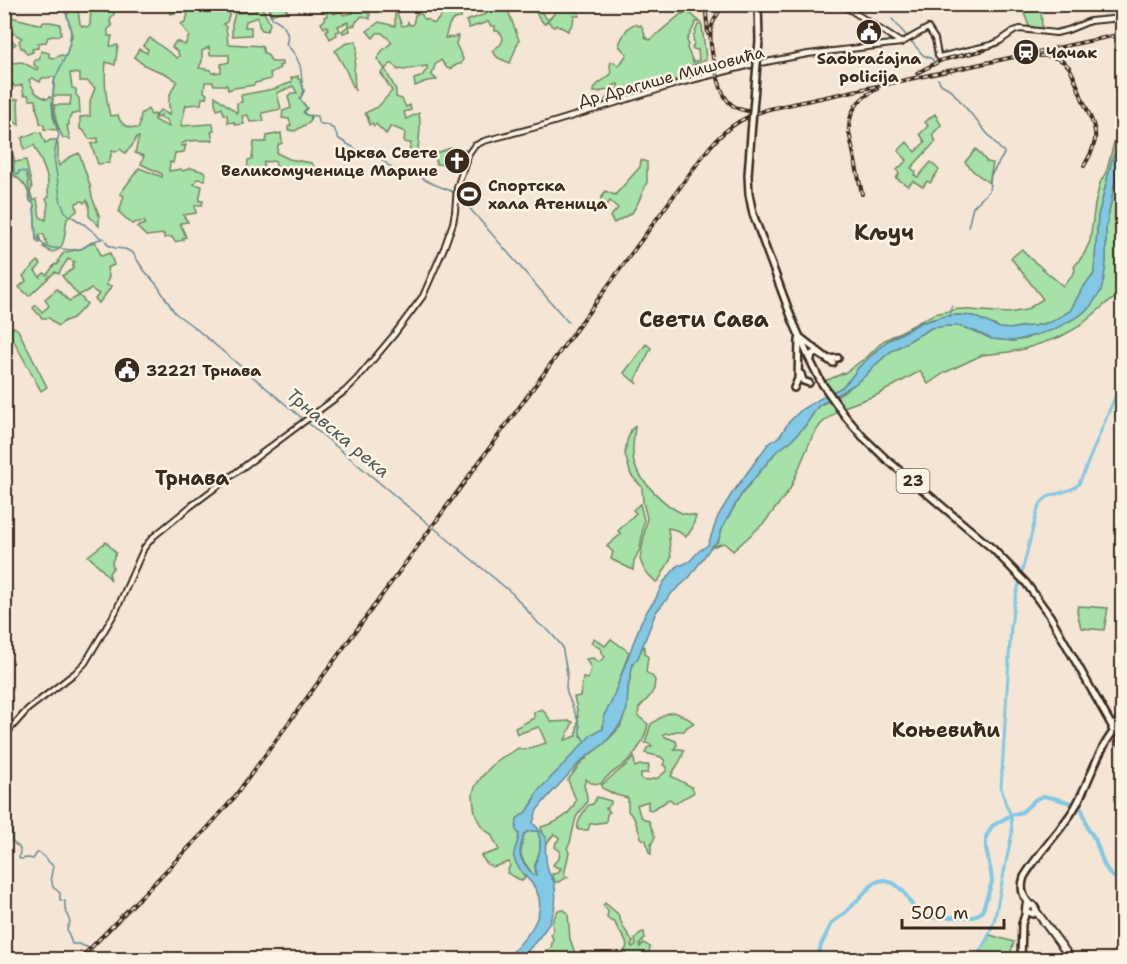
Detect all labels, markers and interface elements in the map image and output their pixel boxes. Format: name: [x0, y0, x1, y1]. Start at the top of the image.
public building icon: Saobraćajna policija: [854, 17, 884, 47]
station icon: Чачак: [1011, 37, 1041, 67]
street label: Др Драгише Мишовића: [576, 42, 766, 111]
place label: Чачак: [1046, 42, 1097, 63]
place label: Saobraćajna policija: [817, 48, 921, 87]
place label: Црква Свете Великомученице Марине: [221, 142, 438, 181]
church icon: Црква Свете Великомученице Марине: [442, 146, 472, 176]
place label: Спортска хала Атеница: [488, 175, 607, 214]
sports icon: Спортска хала Атеница: [454, 179, 484, 209]
district label: Кључ: [854, 218, 914, 247]
district label: Свети Сава: [639, 305, 769, 334]
public building icon: 32221 Трнава: [112, 355, 142, 385]
place label: 32221 Трнава: [146, 360, 261, 381]
water label: Трнавска река: [281, 383, 395, 483]
district label: Трнава: [155, 465, 229, 491]
road number: 23: [896, 469, 930, 493]
district label: Коњевићи: [892, 717, 1000, 743]
scale bar: [902, 892, 1004, 930]
text: 500 m: [911, 901, 969, 925]

